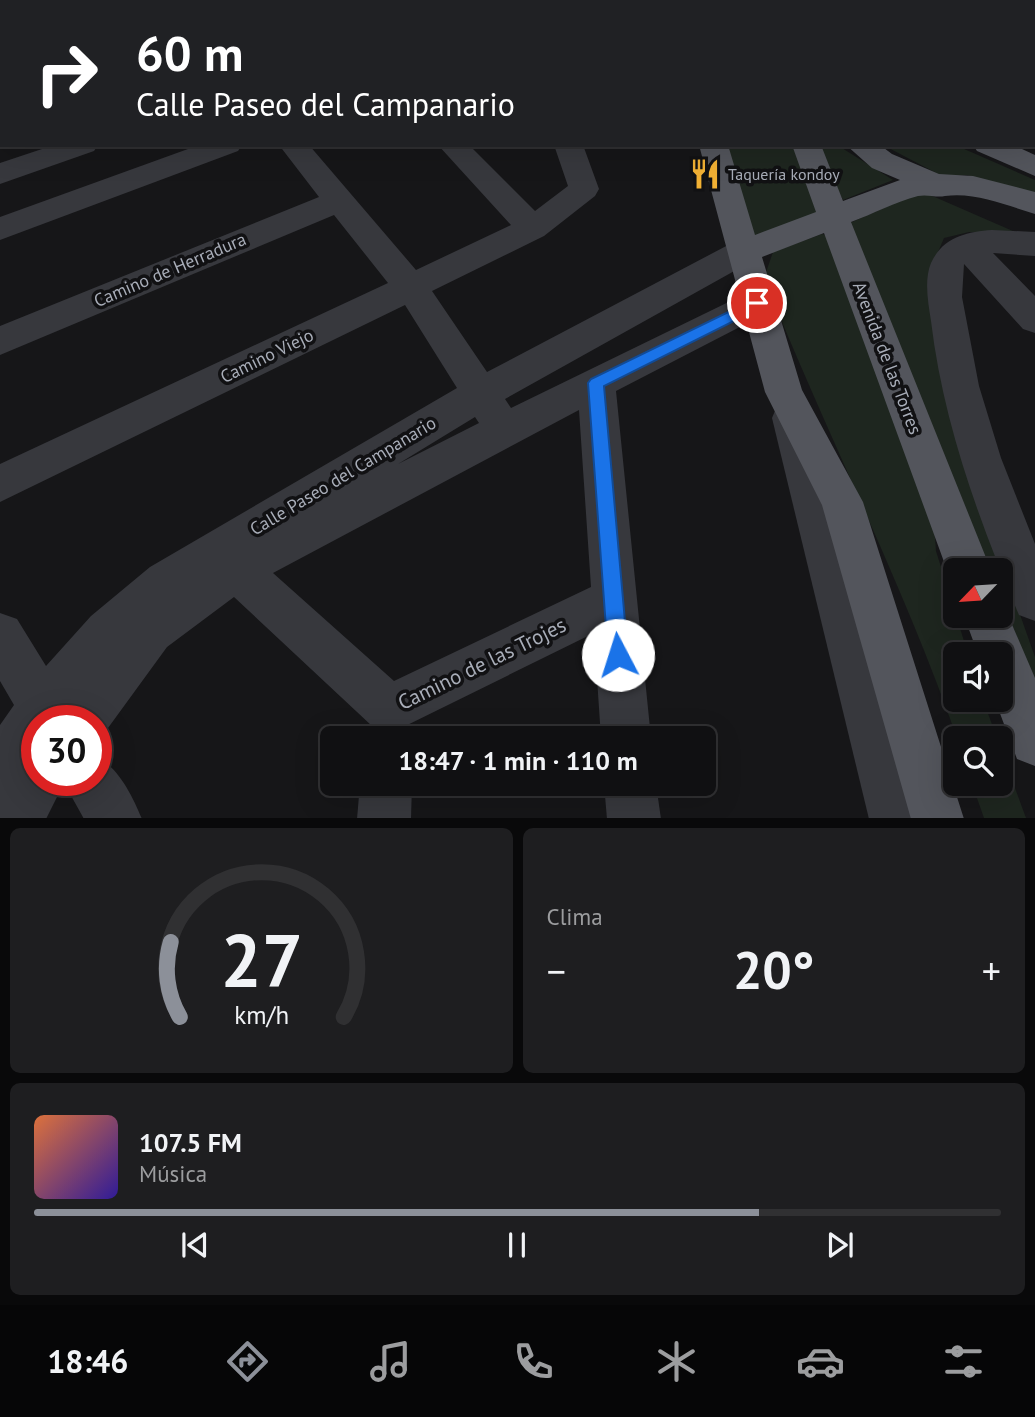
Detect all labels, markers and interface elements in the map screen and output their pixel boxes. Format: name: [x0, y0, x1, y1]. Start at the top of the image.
text: 60 m: [136, 21, 243, 85]
icon: right: [21, 28, 112, 119]
text: Calle Paseo del Campanario: [136, 83, 515, 125]
restaurant icon: Taquería kondoy: [688, 157, 722, 191]
place label: Taquería kondoy: [728, 164, 840, 184]
street label: Camino de Herradura: [90, 227, 249, 312]
pin: [727, 273, 787, 333]
street label: Avenida de las Torres: [848, 278, 927, 437]
icon: arrive: [738, 284, 776, 322]
street label: Camino Viejo: [216, 323, 317, 388]
street label: Calle Paseo del Campanario: [245, 411, 440, 540]
north arrow: [943, 558, 1013, 628]
map controls: [943, 558, 1013, 796]
street label: Camino de las Trojes: [393, 611, 570, 716]
position arrow: [581, 618, 655, 692]
button: sound: [943, 642, 1013, 712]
speed limit sign: 30: [21, 705, 112, 796]
button: search: [943, 726, 1013, 796]
text: 18:47 · 1 min · 110 m: [398, 744, 638, 777]
text: Clima: [547, 902, 603, 931]
text: 27: [220, 913, 303, 1007]
text: 20°: [733, 936, 815, 1003]
text: −: [547, 946, 566, 995]
text: +: [982, 946, 1001, 995]
text: km/h: [234, 998, 289, 1030]
text: 107.5 FM: [139, 1126, 242, 1159]
text: Música: [139, 1159, 207, 1188]
icon: previous: [176, 1226, 214, 1264]
icon: pause: [498, 1226, 536, 1264]
icon: next: [821, 1226, 859, 1264]
icon: directions: [223, 1337, 272, 1386]
icon: music: [366, 1337, 415, 1386]
icon: phone: [509, 1337, 558, 1386]
icon: climate: [652, 1337, 701, 1386]
icon: car: [796, 1337, 845, 1386]
icon: filters: [939, 1337, 988, 1386]
text: 18:46: [47, 1340, 128, 1382]

